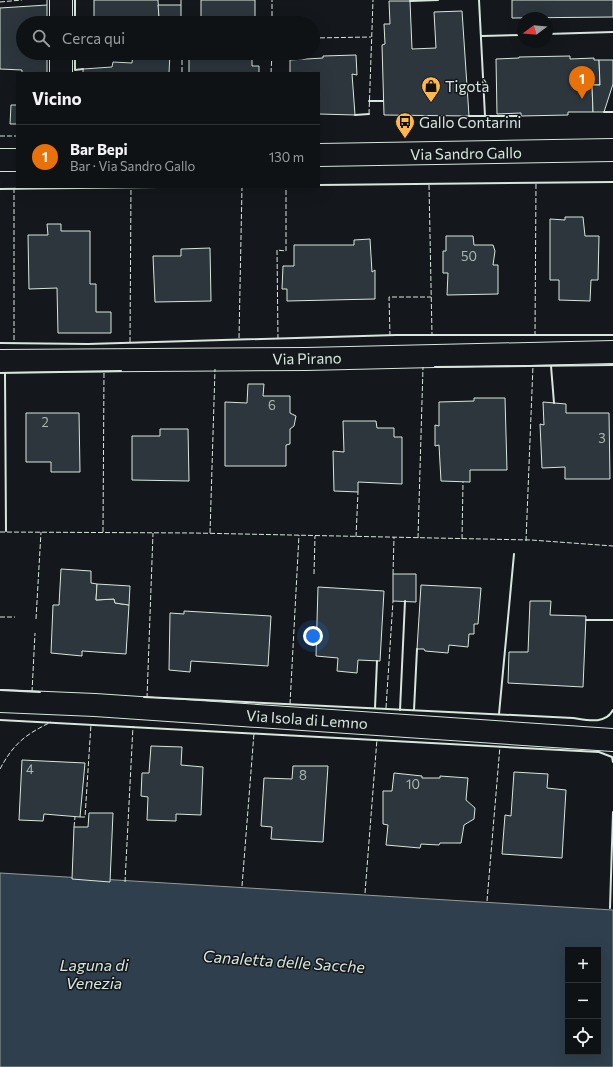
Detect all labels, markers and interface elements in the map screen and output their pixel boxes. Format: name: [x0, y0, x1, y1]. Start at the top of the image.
north arrow: [517, 12, 553, 48]
search box: [16, 16, 320, 60]
icon: search: [30, 27, 52, 49]
text: Cerca qui: [62, 29, 125, 47]
pin: 1: [569, 66, 595, 99]
shop icon: Tigotà: [420, 75, 442, 103]
place label: Tigotà: [445, 77, 489, 95]
text: Vicino: [32, 88, 82, 109]
bus stop icon: Gallo Contarini: [394, 111, 416, 139]
place label: Gallo Contarini: [419, 113, 521, 131]
text: Bar Bepi: [70, 140, 128, 158]
street label: Via Sandro Gallo: [410, 143, 522, 163]
text: 1: [42, 149, 48, 165]
text: 130 m: [269, 149, 304, 165]
text: Bar · Via Sandro Gallo: [70, 158, 195, 174]
house number: 50: [461, 248, 477, 264]
street label: Via Pirano: [272, 348, 342, 368]
house number: 6: [268, 397, 276, 413]
house number: 2: [41, 414, 49, 430]
house number: 3: [598, 430, 606, 446]
your location: [303, 626, 323, 646]
street label: Via Isola di Lemno: [246, 706, 368, 732]
house number: 4: [26, 761, 34, 777]
house number: 8: [299, 767, 307, 783]
house number: 10: [406, 776, 420, 792]
water label: Canaletta delle Sacche: [202, 946, 366, 976]
map controls: [565, 947, 601, 1055]
button: +: [565, 947, 601, 983]
water label: Laguna di Venezia: [59, 955, 129, 992]
button: −: [565, 983, 601, 1019]
button: locate: [565, 1019, 601, 1055]

